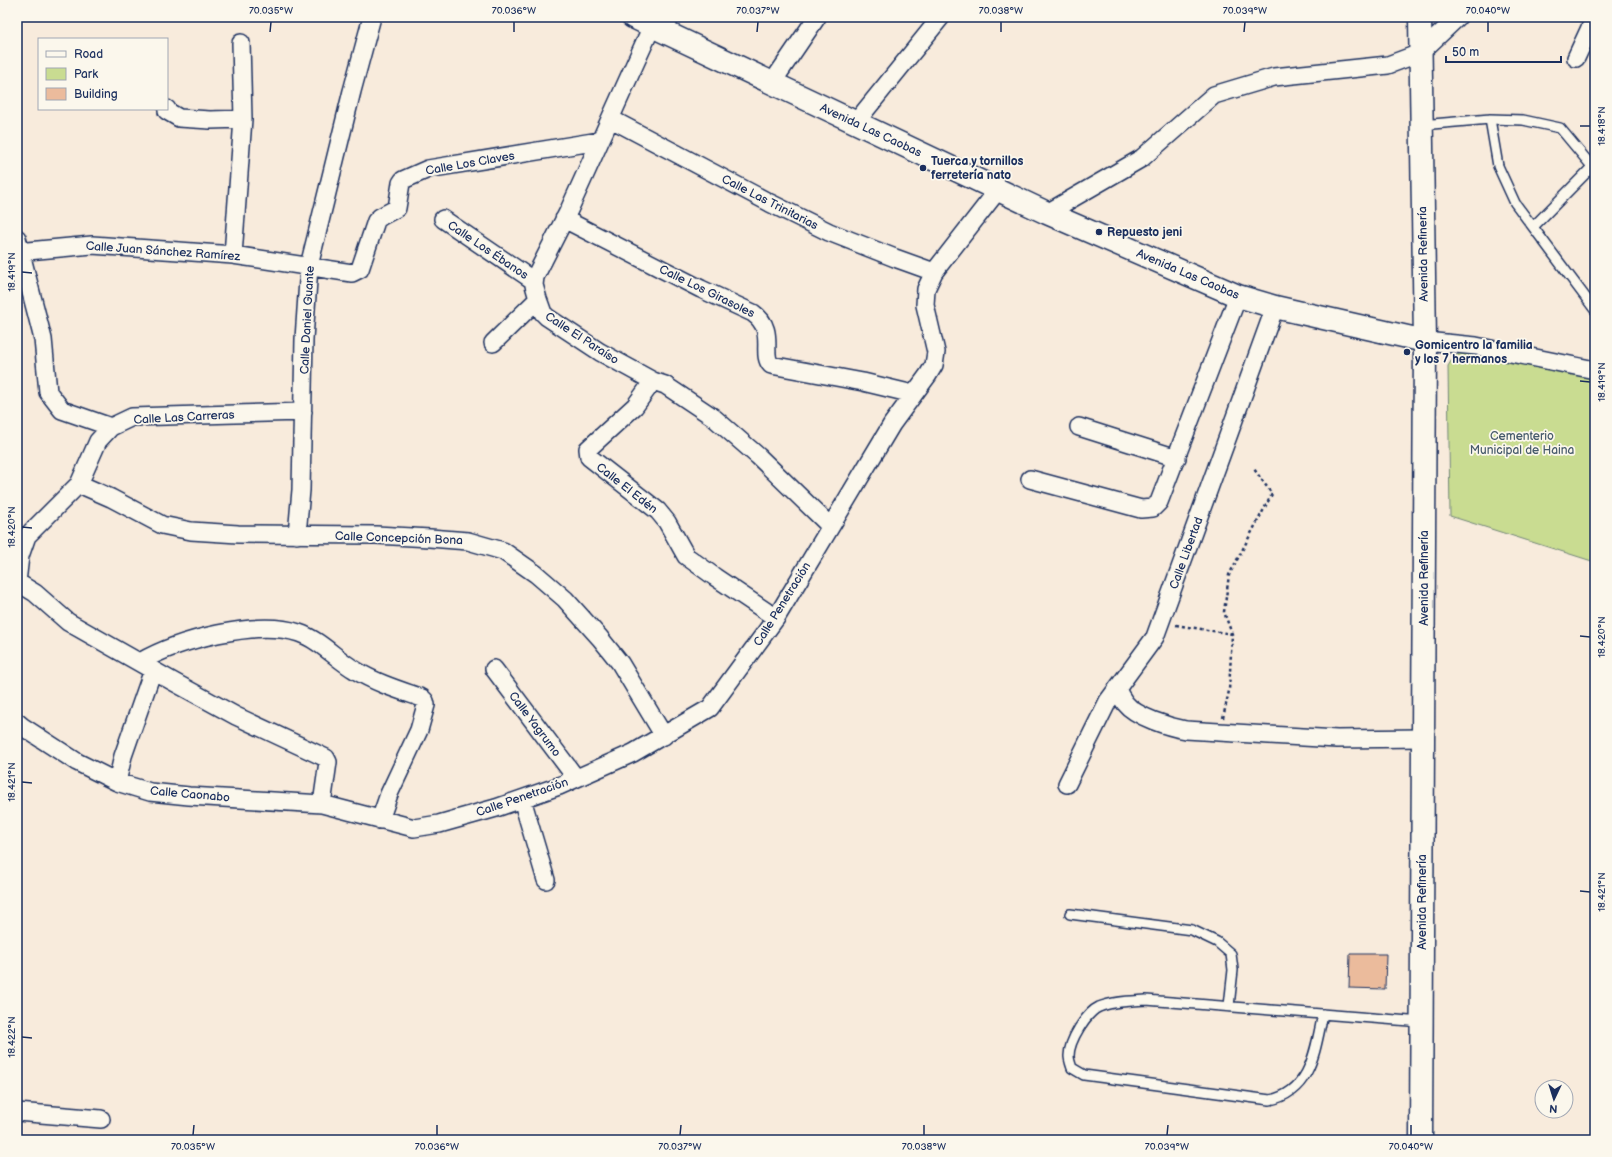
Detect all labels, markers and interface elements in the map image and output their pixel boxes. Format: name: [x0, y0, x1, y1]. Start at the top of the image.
text: 70.035°W: [249, 5, 293, 17]
text: 70.036°W: [492, 5, 536, 17]
text: 70.037°W: [736, 5, 780, 17]
text: 70.038°W: [979, 5, 1023, 17]
text: 70.039°W: [1223, 5, 1267, 17]
text: 70.040°W: [1466, 5, 1510, 17]
legend: [38, 38, 168, 110]
scale bar: [1446, 38, 1561, 64]
text: 50 m: [1452, 45, 1479, 60]
text: Road: [74, 47, 103, 62]
text: Park: [74, 67, 98, 82]
text: Building: [74, 87, 118, 102]
street label: Avenida Las Caobas: [818, 100, 924, 161]
text: 18.418°N: [1596, 106, 1608, 146]
street label: Calle Los Claves: [424, 148, 516, 179]
place label: Tuerca y tornillos ferretería nato: [931, 154, 1024, 183]
marker: Tuerca y tornillos ferretería nato: [918, 163, 928, 173]
street label: Calle Las Trinitarias: [719, 172, 821, 233]
street label: Avenida Refinería: [1415, 206, 1432, 302]
street label: Calle Los Ébanos: [444, 217, 532, 283]
place label: Repuesto jeni: [1107, 225, 1182, 240]
marker: Repuesto jeni: [1094, 227, 1104, 237]
street label: Calle Juan Sánchez Ramírez: [85, 239, 241, 264]
street label: Avenida Las Caobas: [1134, 246, 1242, 303]
text: 18.419°N: [6, 252, 18, 292]
street label: Calle Los Girasoles: [656, 262, 757, 321]
street label: Calle Daniel Guante: [297, 265, 318, 375]
street label: Calle El Paraíso: [542, 309, 622, 368]
place label: Gomicentro la familia y los 7 hermanos: [1415, 338, 1533, 367]
marker: Gomicentro la familia y los 7 hermanos: [1402, 347, 1412, 357]
text: 18.419°N: [1596, 362, 1608, 402]
street label: Calle Las Carreras: [133, 407, 235, 428]
park label: Cementerio Municipal de Haina: [1470, 429, 1575, 458]
street label: Calle El Edén: [593, 460, 660, 517]
text: 18.420°N: [6, 506, 18, 548]
street label: Calle Libertad: [1166, 515, 1207, 591]
street label: Calle Concepción Bona: [335, 529, 463, 548]
street label: Avenida Refinería: [1417, 530, 1432, 626]
street label: Calle Penetración: [751, 559, 814, 649]
text: 18.420°N: [1596, 616, 1608, 658]
street label: Calle Yagrumo: [505, 689, 564, 760]
text: 18.421°N: [6, 762, 18, 802]
street label: Calle Penetración: [474, 775, 570, 820]
street label: Calle Caonabo: [149, 784, 231, 805]
street label: Avenida Refinería: [1415, 854, 1430, 950]
text: 18.421°N: [1596, 872, 1608, 912]
text: 18.422°N: [6, 1016, 18, 1058]
north arrow: [1534, 1079, 1574, 1119]
text: N: [1549, 1102, 1558, 1115]
text: 70.035°W: [171, 1141, 215, 1153]
text: 70.036°W: [415, 1141, 459, 1153]
text: 70.037°W: [658, 1141, 702, 1153]
text: 70.038°W: [902, 1141, 946, 1153]
text: 70.039°W: [1145, 1141, 1189, 1153]
text: 70.040°W: [1389, 1141, 1433, 1153]

